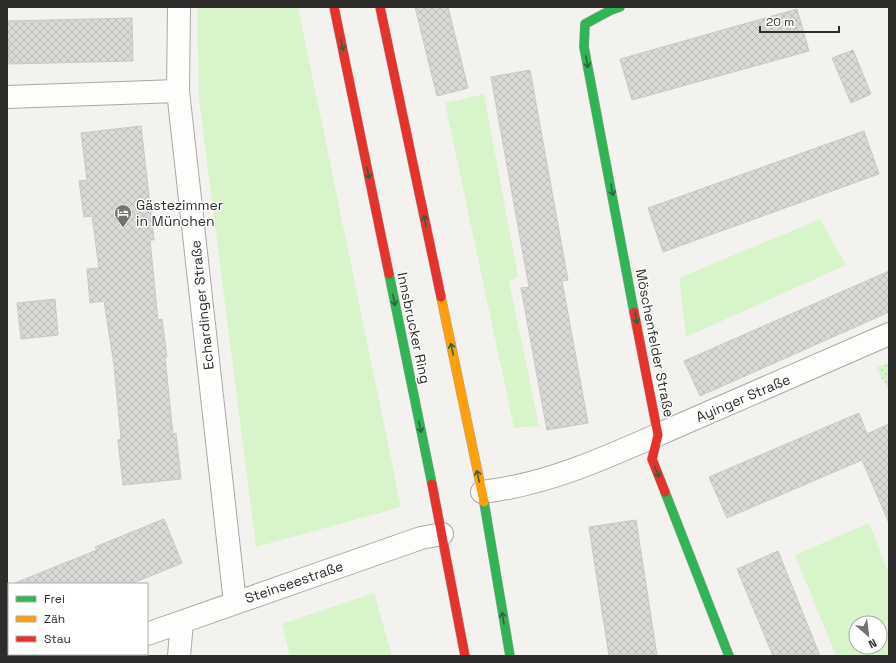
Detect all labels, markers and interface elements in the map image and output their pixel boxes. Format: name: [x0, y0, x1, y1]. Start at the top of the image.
scale bar: [760, 8, 839, 34]
text: 20 m: [766, 14, 794, 30]
one-way arrow: [338, 38, 346, 51]
one-way arrow: [584, 56, 592, 69]
one-way arrow: [364, 166, 372, 179]
one-way arrow: [608, 183, 616, 196]
place label: Gästezimmer in München: [136, 196, 223, 230]
hotel icon: Gästezimmer in München: [113, 203, 133, 228]
one-way arrow: [421, 215, 429, 228]
street label: Echardinger Straße: [186, 239, 218, 371]
street label: Möschenfelder Straße: [632, 267, 678, 419]
street label: Innsbrucker Ring: [393, 271, 435, 385]
one-way arrow: [390, 293, 398, 306]
one-way arrow: [632, 311, 640, 324]
one-way arrow: [447, 342, 455, 355]
street label: Ayinger Straße: [693, 370, 793, 426]
one-way arrow: [416, 420, 424, 433]
one-way arrow: [654, 466, 661, 478]
one-way arrow: [474, 470, 482, 483]
street label: Steinseestraße: [242, 557, 346, 607]
legend: [8, 583, 148, 655]
text: Frei: [44, 591, 65, 607]
text: Zäh: [44, 611, 65, 627]
one-way arrow: [499, 611, 507, 624]
north arrow: [848, 615, 888, 655]
text: Stau: [44, 631, 71, 647]
text: N: [866, 636, 879, 652]

